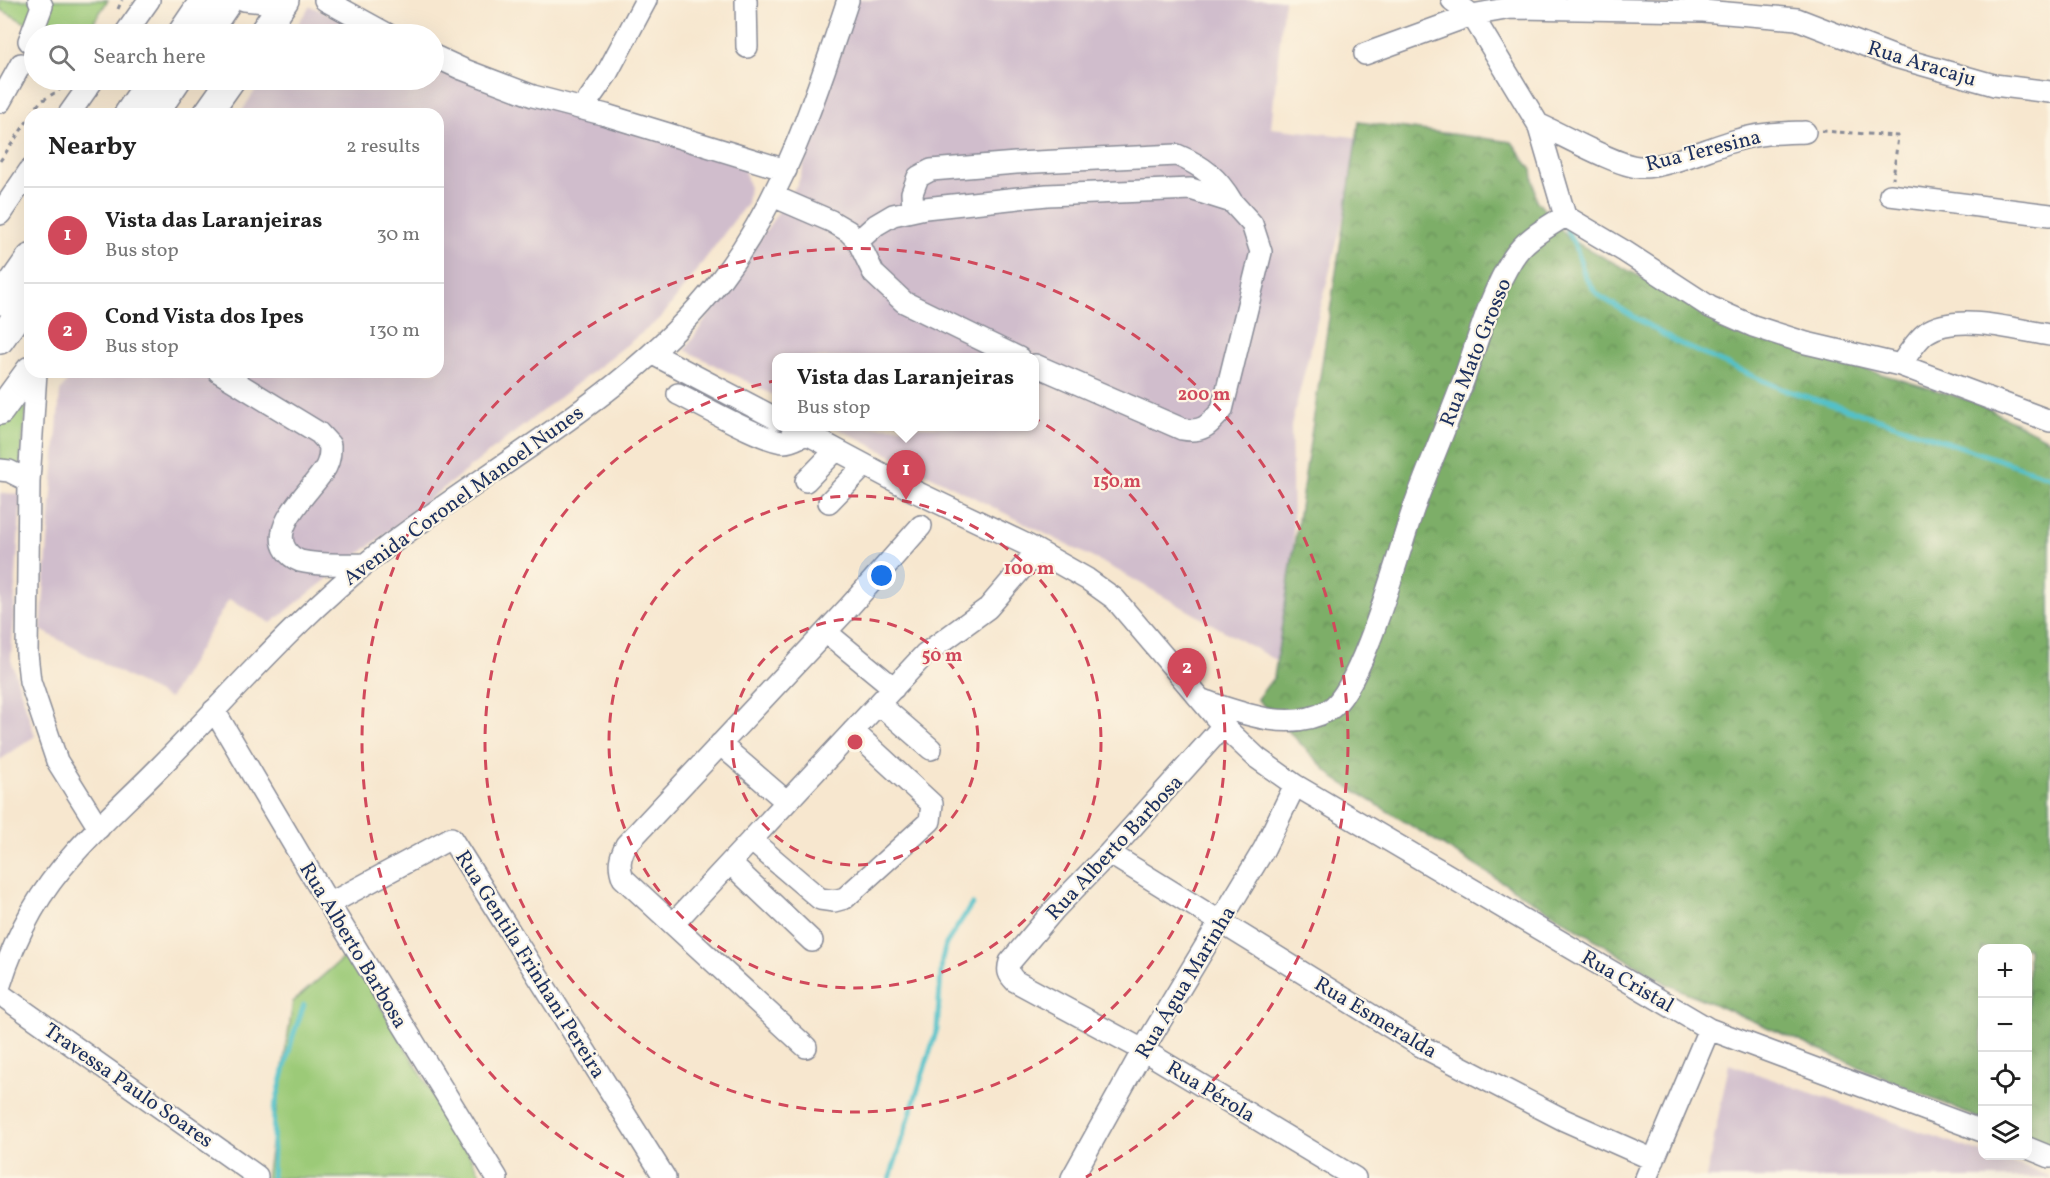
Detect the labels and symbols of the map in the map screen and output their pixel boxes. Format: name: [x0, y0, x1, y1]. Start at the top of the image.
street label: Rua Aracaju: [1864, 34, 1980, 95]
street label: Rua Teresina: [1643, 123, 1764, 180]
street label: Rua Mato Grosso: [1433, 274, 1519, 431]
text: 200 m: [1178, 383, 1230, 408]
street label: Avenida Coronel Manoel Nunes: [338, 399, 590, 593]
pin: 1: [886, 450, 926, 500]
text: 150 m: [1093, 470, 1141, 495]
text: 100 m: [1004, 557, 1054, 582]
your location: [867, 561, 896, 590]
text: 50 m: [922, 644, 962, 669]
pin: 2: [1168, 648, 1206, 698]
centre of rings: [845, 732, 865, 752]
street label: Rua Alberto Barbosa: [1040, 769, 1190, 927]
street label: Rua Gentila Frinhani Pereira: [447, 845, 612, 1085]
street label: Rua Alberto Barbosa: [292, 857, 414, 1034]
street label: Rua Água Marinha: [1129, 901, 1243, 1065]
street label: Rua Cristal: [1575, 944, 1679, 1021]
street label: Rua Esmeralda: [1308, 970, 1442, 1066]
street label: Travessa Paulo Soares: [38, 1017, 219, 1156]
street label: Rua Pérola: [1160, 1054, 1260, 1130]

